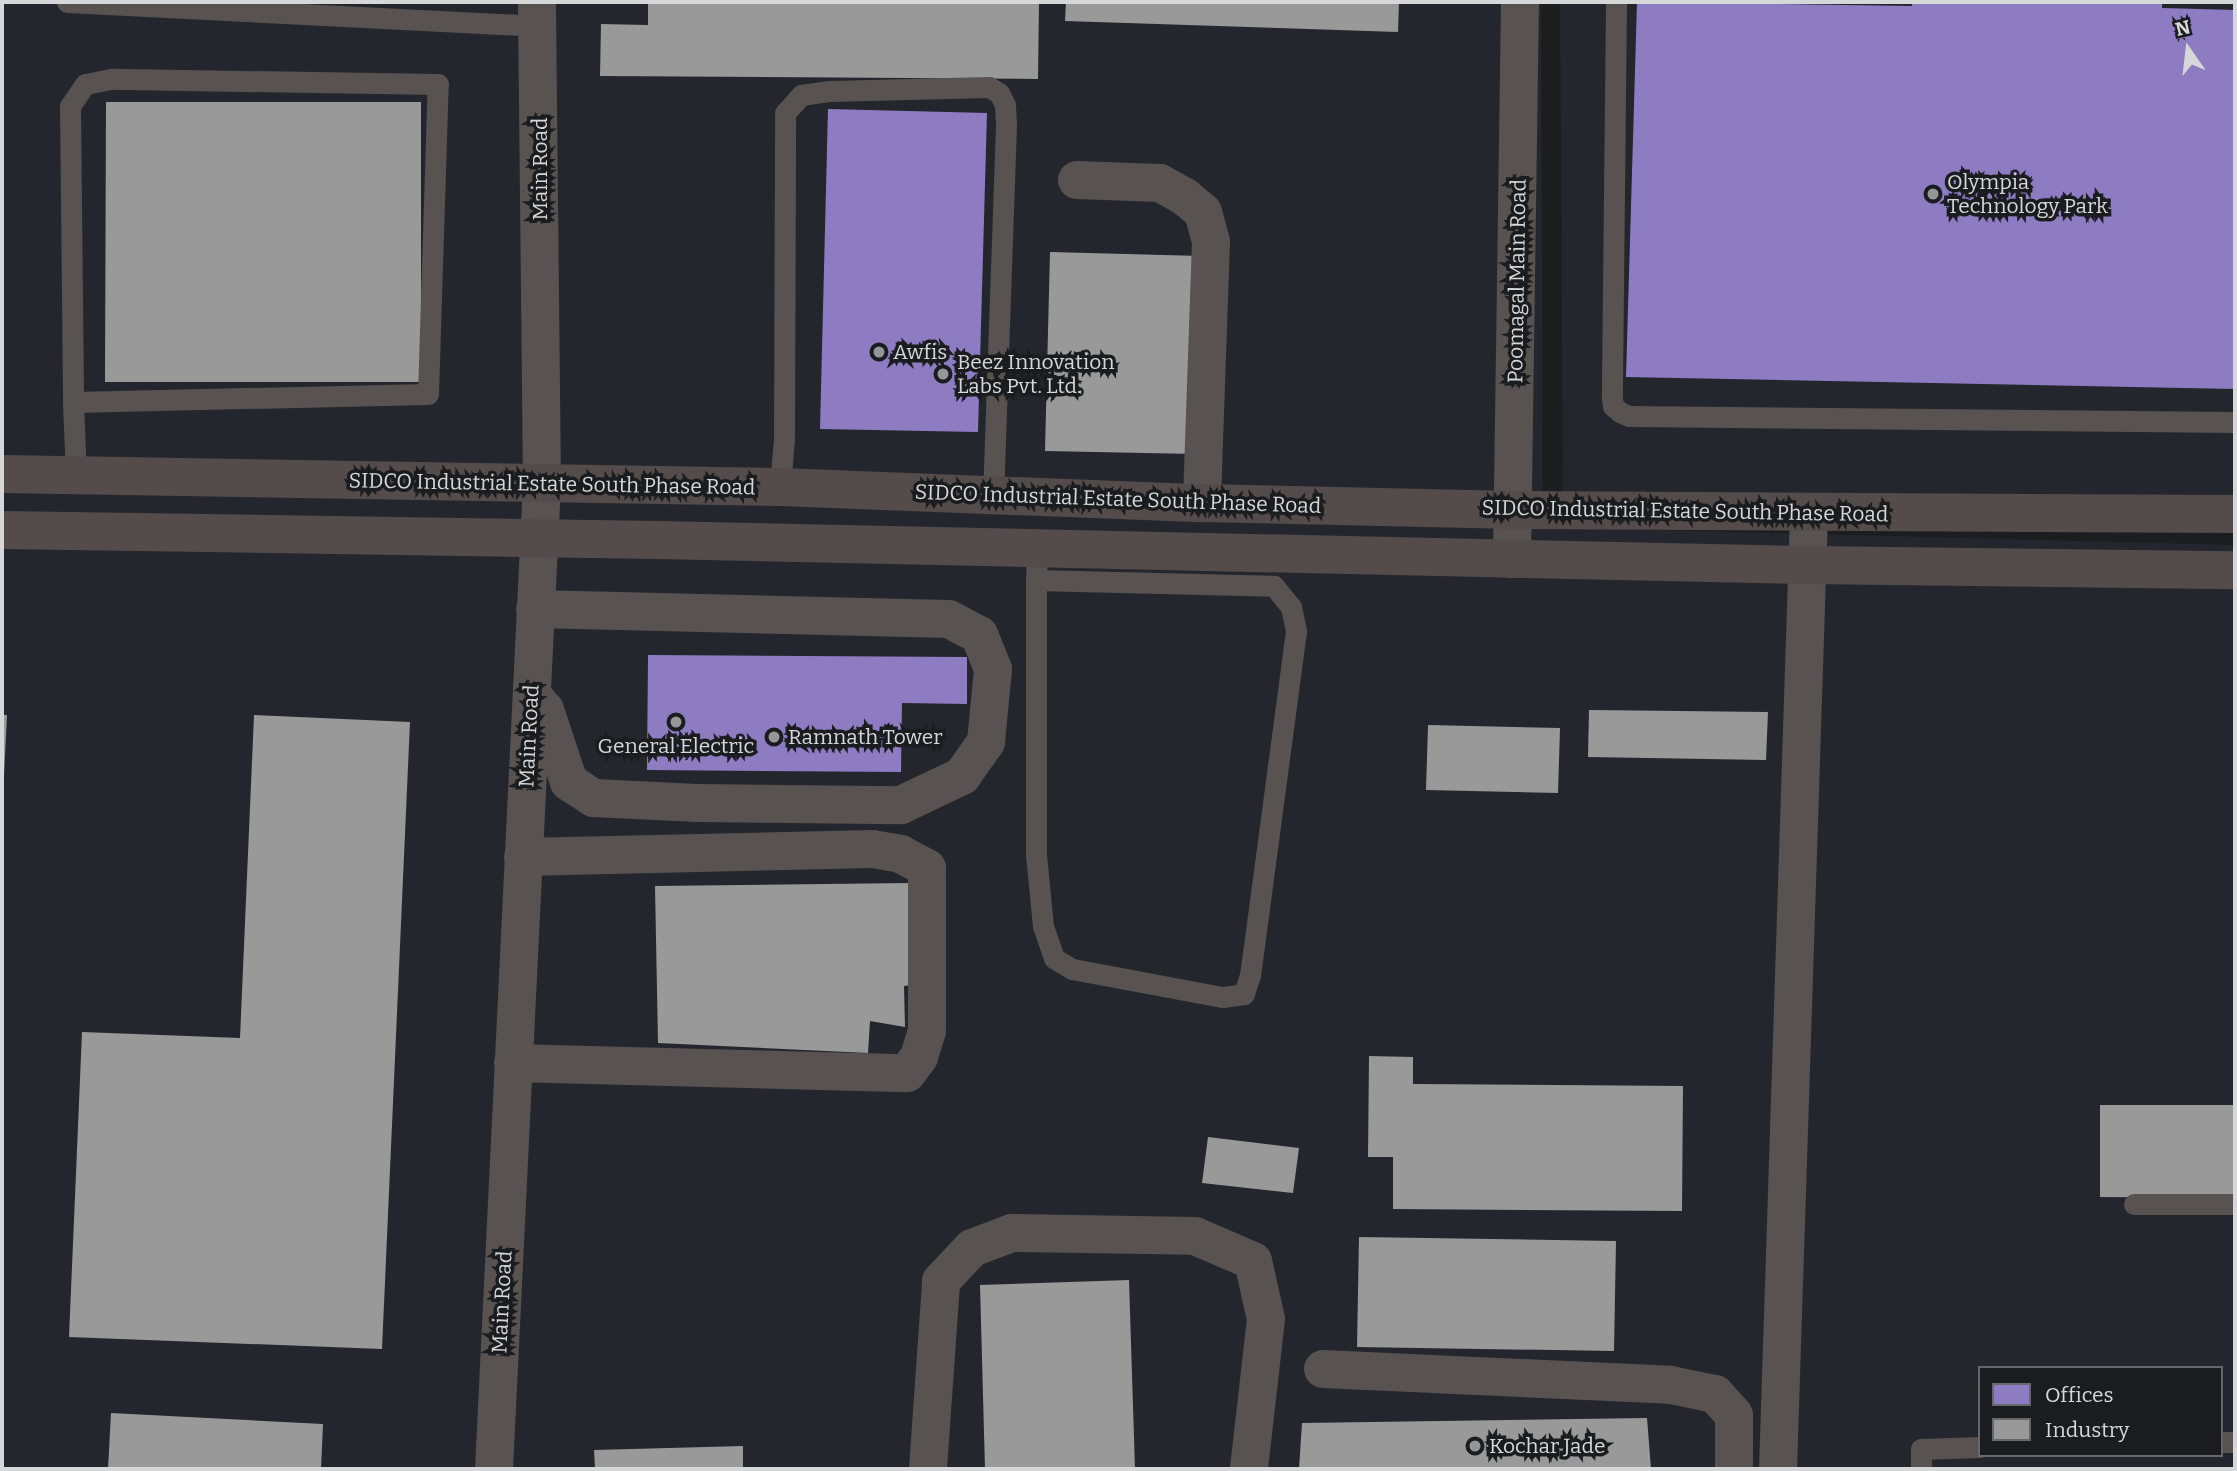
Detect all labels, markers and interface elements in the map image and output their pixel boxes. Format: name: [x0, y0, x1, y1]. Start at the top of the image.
north arrow: [2153, 14, 2223, 84]
text: N: [2173, 15, 2193, 41]
street label: Main Road: [527, 118, 553, 220]
place label: Olympia Technology Park: [1947, 169, 2108, 219]
street label: Poomagal Main Road: [1503, 179, 1531, 383]
marker: Olympia Technology Park: [1925, 186, 1941, 202]
place label: Awfis: [893, 339, 947, 365]
marker: Awfis: [871, 344, 887, 360]
place label: Beez Innovation Labs Pvt. Ltd.: [957, 349, 1115, 399]
marker: Beez Innovation Labs Pvt. Ltd.: [935, 366, 951, 382]
street label: SIDCO Industrial Estate South Phase Road: [348, 468, 756, 500]
street label: SIDCO Industrial Estate South Phase Road: [914, 479, 1322, 519]
street label: SIDCO Industrial Estate South Phase Road: [1481, 495, 1889, 527]
street label: Main Road: [514, 684, 544, 788]
marker: General Electric: [668, 714, 684, 730]
place label: Ramnath Tower: [788, 724, 943, 750]
marker: Ramnath Tower: [766, 729, 782, 745]
place label: General Electric: [598, 733, 754, 759]
street label: Main Road: [487, 1250, 517, 1354]
legend: [1978, 1366, 2223, 1457]
text: Offices: [2045, 1382, 2114, 1408]
text: Industry: [2045, 1417, 2129, 1443]
place label: Kochar Jade: [1489, 1433, 1605, 1459]
marker: Kochar Jade: [1467, 1438, 1483, 1454]

